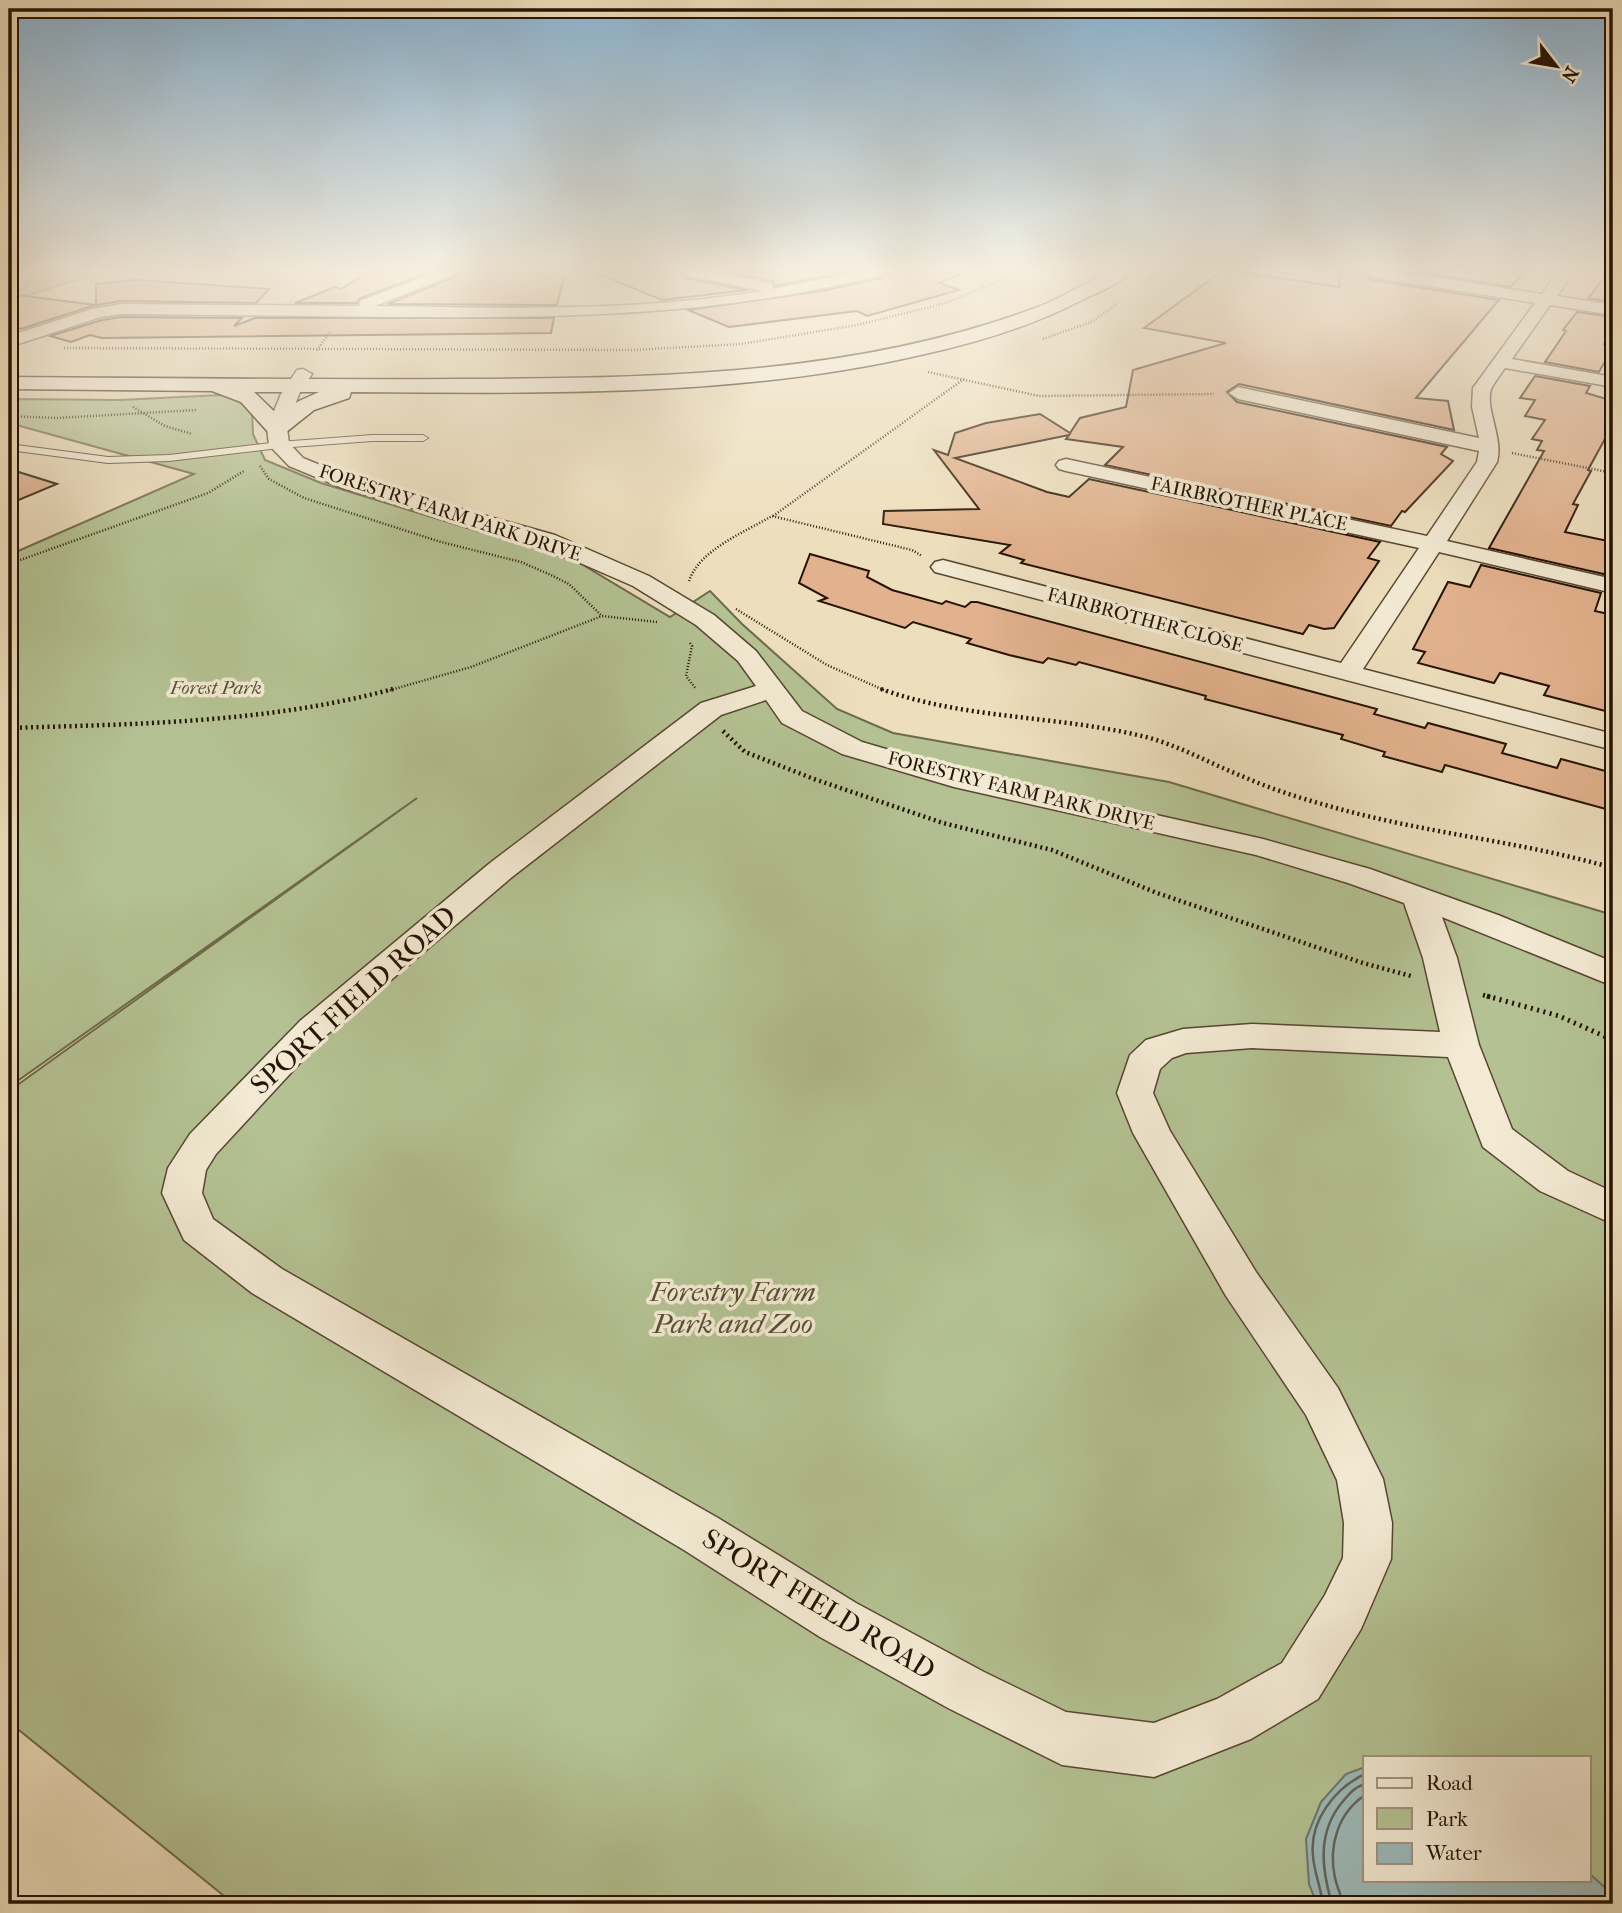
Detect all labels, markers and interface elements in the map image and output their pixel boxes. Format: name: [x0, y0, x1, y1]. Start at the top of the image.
north arrow: [1520, 32, 1590, 102]
text: N: [1556, 62, 1583, 87]
street label: FORESTRY FARM PARK DRIVE: [316, 460, 584, 566]
street label: FAIRBROTHER PLACE: [1149, 472, 1350, 536]
street label: FAIRBROTHER CLOSE: [1045, 583, 1246, 657]
park label: Forest Park: [169, 677, 262, 699]
street label: FORESTRY FARM PARK DRIVE: [885, 747, 1157, 835]
street label: SPORT FIELD ROAD: [243, 899, 463, 1101]
park label: Forestry Farm Park and Zoo: [649, 1275, 816, 1340]
street label: SPORT FIELD ROAD: [697, 1521, 941, 1687]
legend: [1363, 1756, 1590, 1882]
text: Road: [1426, 1771, 1473, 1795]
text: Park: [1426, 1807, 1468, 1831]
text: Water: [1425, 1841, 1482, 1865]

